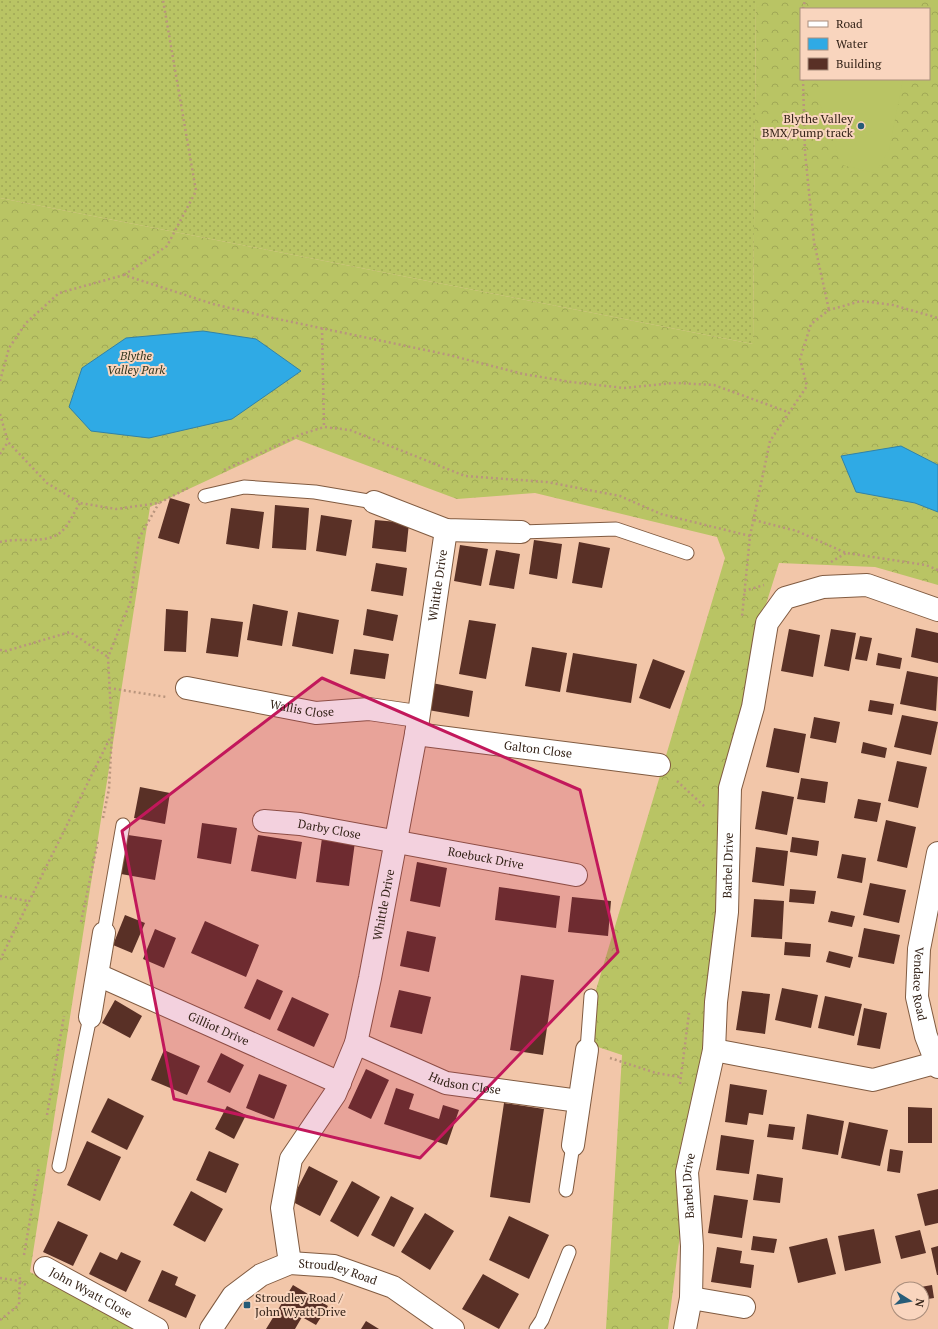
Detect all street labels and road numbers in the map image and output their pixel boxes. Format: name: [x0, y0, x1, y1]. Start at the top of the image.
street label: Whittle Drive: [425, 549, 450, 622]
street label: Wallis Close: [269, 696, 334, 720]
street label: Galton Close: [503, 737, 573, 761]
street label: Darby Close: [297, 816, 362, 842]
street label: Barbel Drive: [719, 832, 736, 899]
street label: Roebuck Drive: [447, 843, 525, 872]
street label: Whittle Drive: [369, 868, 397, 942]
street label: Vendace Road: [910, 947, 930, 1022]
street label: Gilliot Drive: [186, 1008, 252, 1048]
street label: Hudson Close: [427, 1068, 502, 1097]
street label: Barbel Drive: [679, 1152, 698, 1219]
street label: Stroudley Road: [298, 1256, 380, 1288]
street label: John Wyatt Close: [47, 1264, 135, 1321]

